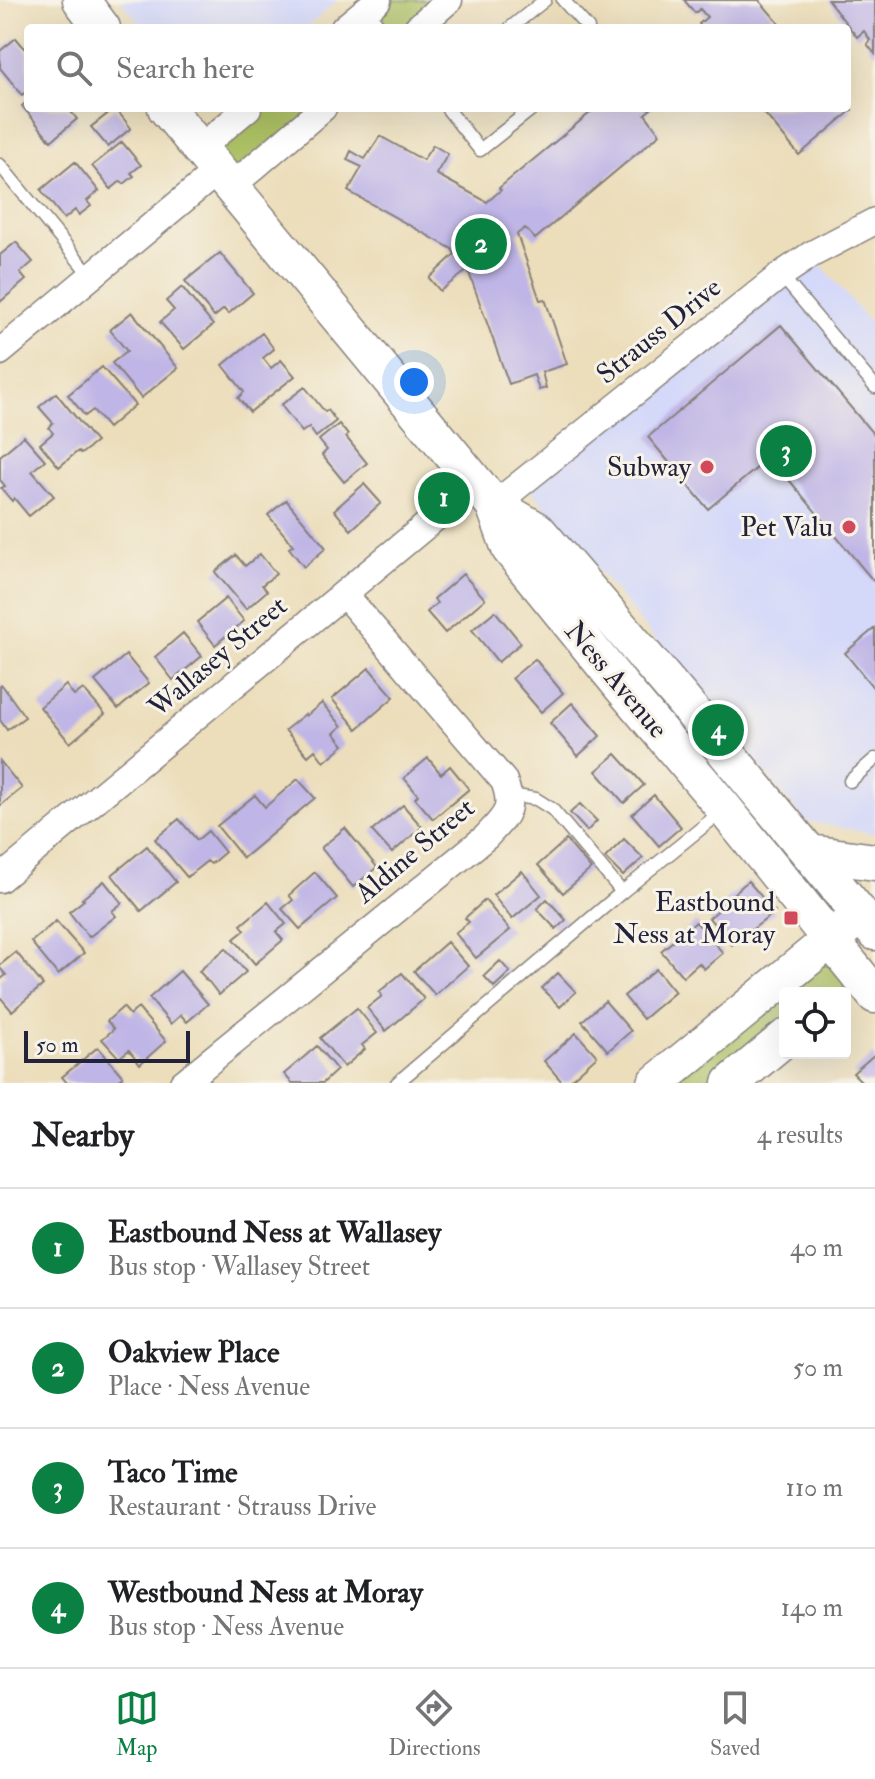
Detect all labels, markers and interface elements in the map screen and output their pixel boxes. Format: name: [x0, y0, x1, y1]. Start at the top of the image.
search box: [24, 24, 851, 112]
icon: search: [52, 46, 96, 90]
text: Search here: [116, 50, 255, 87]
pin: 2: [455, 214, 507, 274]
street label: Strauss Drive: [590, 270, 729, 392]
your location: [394, 362, 434, 402]
pin: 3: [760, 421, 812, 481]
place label: Subway: [607, 450, 692, 485]
marker: Subway: [698, 458, 716, 476]
pin: 1: [418, 468, 470, 528]
place label: Pet Valu: [740, 510, 833, 545]
marker: Pet Valu: [840, 518, 858, 536]
street label: Wallasey Street: [141, 589, 295, 726]
street label: Ness Avenue: [557, 614, 675, 746]
pin: 4: [692, 700, 744, 760]
street label: Aldine Street: [347, 791, 482, 912]
place label: Eastbound Ness at Moray: [613, 885, 776, 952]
marker: Eastbound Ness at Moray: [782, 909, 800, 927]
map controls: [779, 987, 851, 1059]
button: locate: [779, 987, 851, 1059]
scale bar: [24, 1027, 190, 1063]
text: 50 m: [36, 1031, 78, 1059]
text: Nearby: [32, 1114, 134, 1157]
text: 4 results: [757, 1119, 843, 1151]
text: Eastbound Ness at Wallasey: [108, 1214, 441, 1251]
text: 1: [53, 1232, 63, 1264]
text: 40 m: [790, 1232, 843, 1264]
text: Bus stop · Wallasey Street: [108, 1251, 370, 1283]
text: Oakview Place: [108, 1334, 279, 1371]
text: 2: [51, 1352, 65, 1384]
text: 50 m: [793, 1352, 843, 1384]
text: Place · Ness Avenue: [108, 1371, 310, 1403]
text: Taco Time: [108, 1454, 238, 1491]
text: 3: [53, 1472, 63, 1504]
text: 110 m: [786, 1472, 843, 1504]
text: Restaurant · Strauss Drive: [108, 1491, 376, 1523]
text: Westbound Ness at Moray: [108, 1574, 423, 1611]
text: 4: [51, 1592, 65, 1624]
text: 140 m: [781, 1592, 843, 1624]
text: Bus stop · Ness Avenue: [108, 1611, 344, 1643]
tab: Map: [115, 1686, 159, 1762]
tab: Directions: [388, 1686, 481, 1762]
tab: Saved: [710, 1686, 760, 1762]

